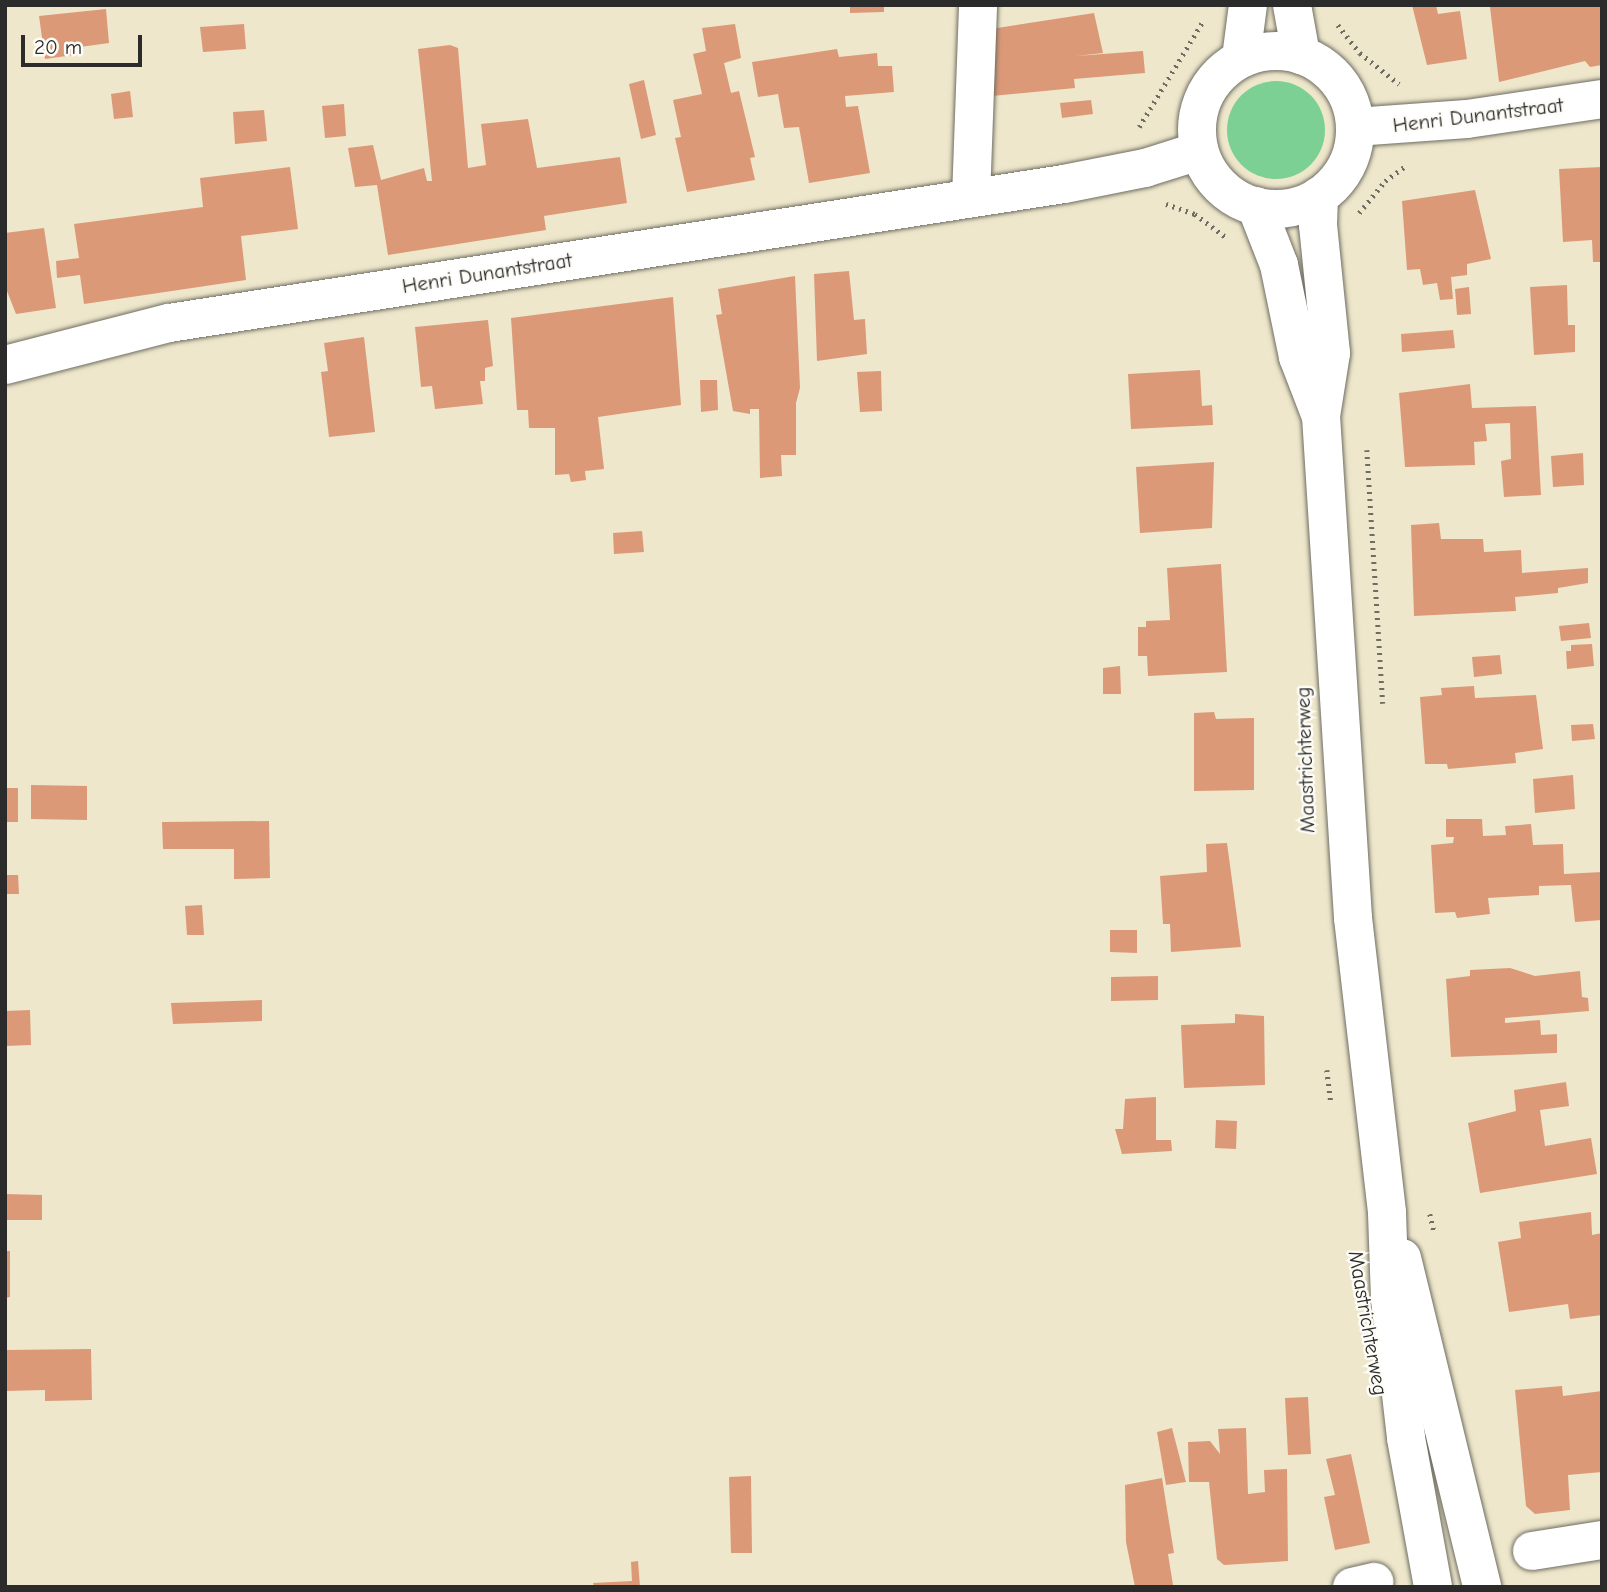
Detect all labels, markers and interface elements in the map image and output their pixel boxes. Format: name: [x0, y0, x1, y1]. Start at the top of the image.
scale bar: [24, 21, 145, 65]
text: 20 m: [34, 35, 82, 59]
street label: Henri Dunantstraat: [1391, 92, 1565, 138]
street label: Henri Dunantstraat: [400, 247, 574, 299]
street label: Maastrichterweg: [1290, 686, 1320, 834]
street label: Maastrichterweg: [1343, 1249, 1393, 1397]

